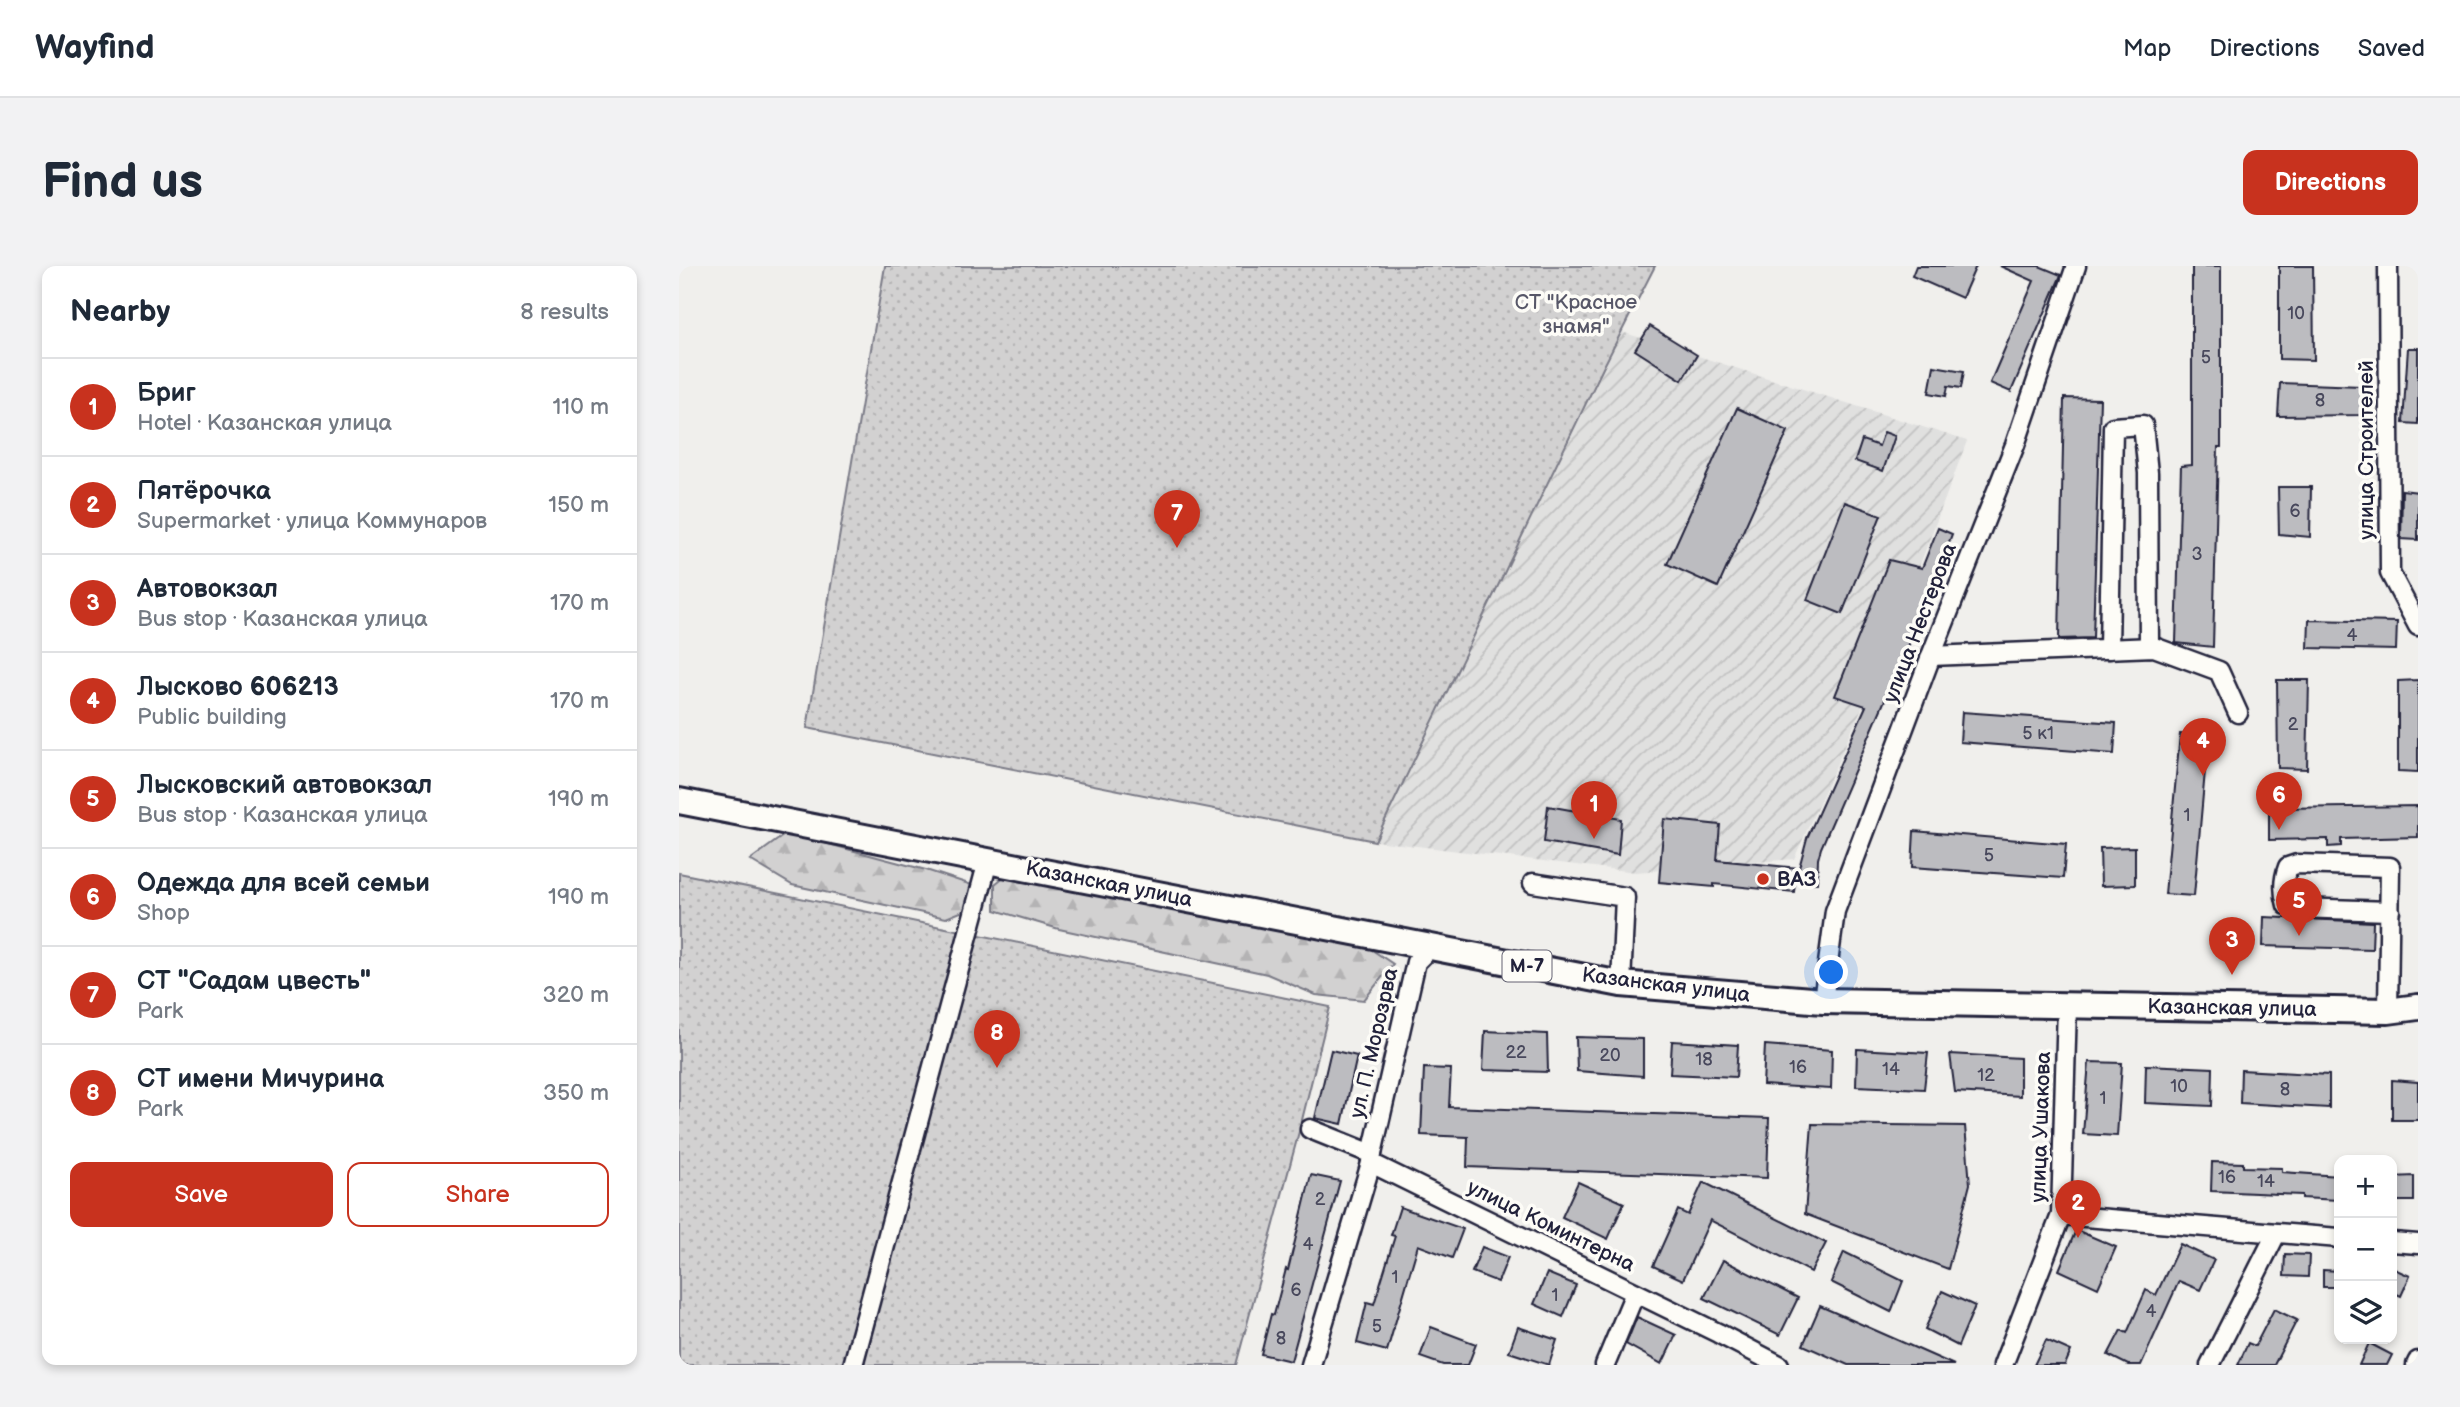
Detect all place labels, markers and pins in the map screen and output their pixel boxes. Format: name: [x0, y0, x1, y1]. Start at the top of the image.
pin: 7: [1154, 490, 1200, 548]
pin: 4: [2180, 718, 2226, 776]
pin: 6: [2256, 772, 2302, 830]
pin: 1: [1571, 781, 1617, 839]
place label: ВАЗ: [1777, 867, 1817, 892]
marker: ВАЗ: [1755, 871, 1771, 887]
pin: 5: [2276, 878, 2322, 936]
pin: 3: [2209, 917, 2255, 975]
pin: 8: [974, 1010, 1020, 1068]
pin: 2: [2055, 1180, 2101, 1238]

